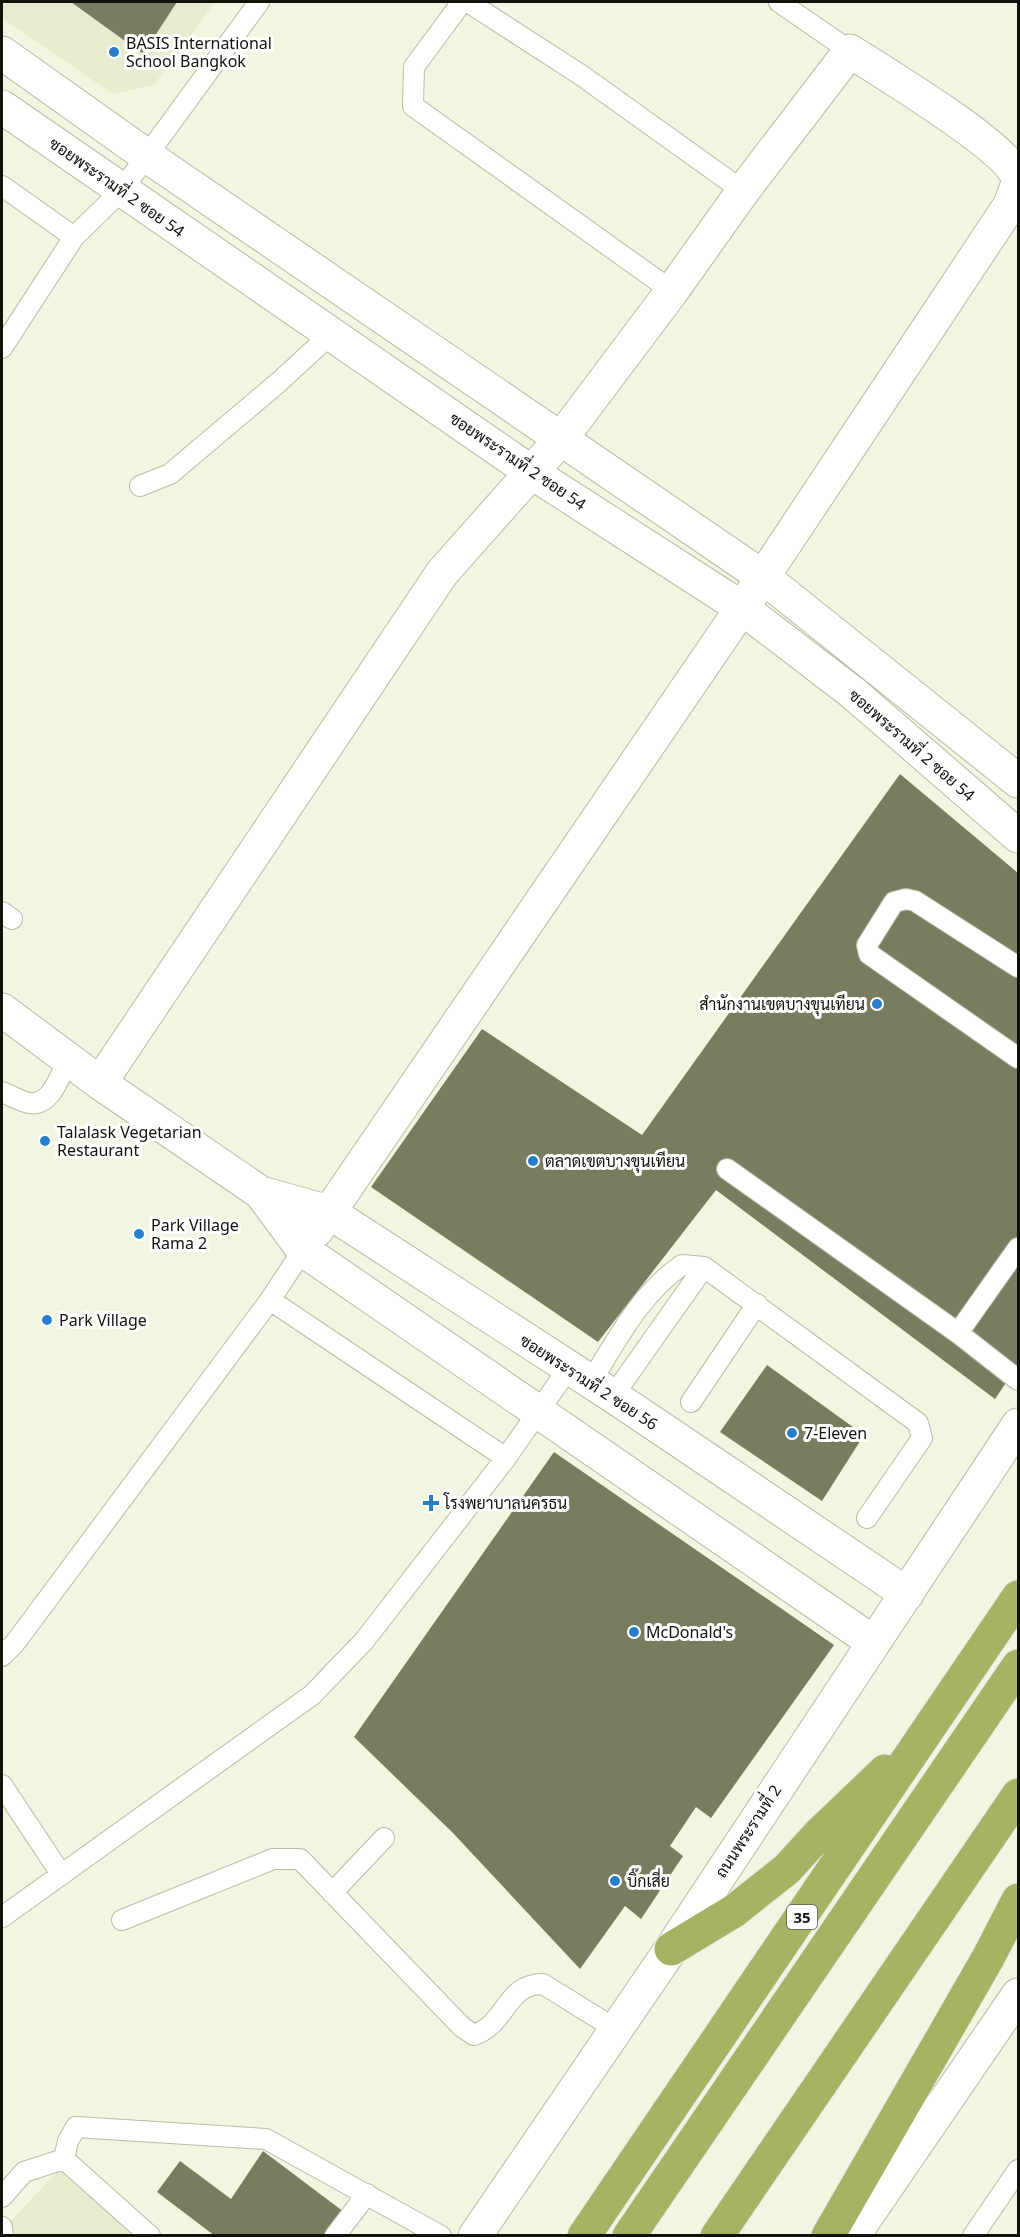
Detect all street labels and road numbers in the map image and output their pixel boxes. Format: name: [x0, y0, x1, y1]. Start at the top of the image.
street label: ซอยพระรามที่ 2 ซอย 54: [45, 130, 191, 242]
street label: ซอยพระรามที่ 2 ซอย 54: [445, 405, 592, 515]
street label: ซอยพระรามที่ 2 ซอย 54: [844, 682, 982, 806]
street label: ซอยพระรามที่ 2 ซอย 56: [516, 1327, 664, 1435]
street label: ถนนพระรามที่ 2: [707, 1779, 786, 1882]
road number: 35: [787, 1905, 817, 1929]

